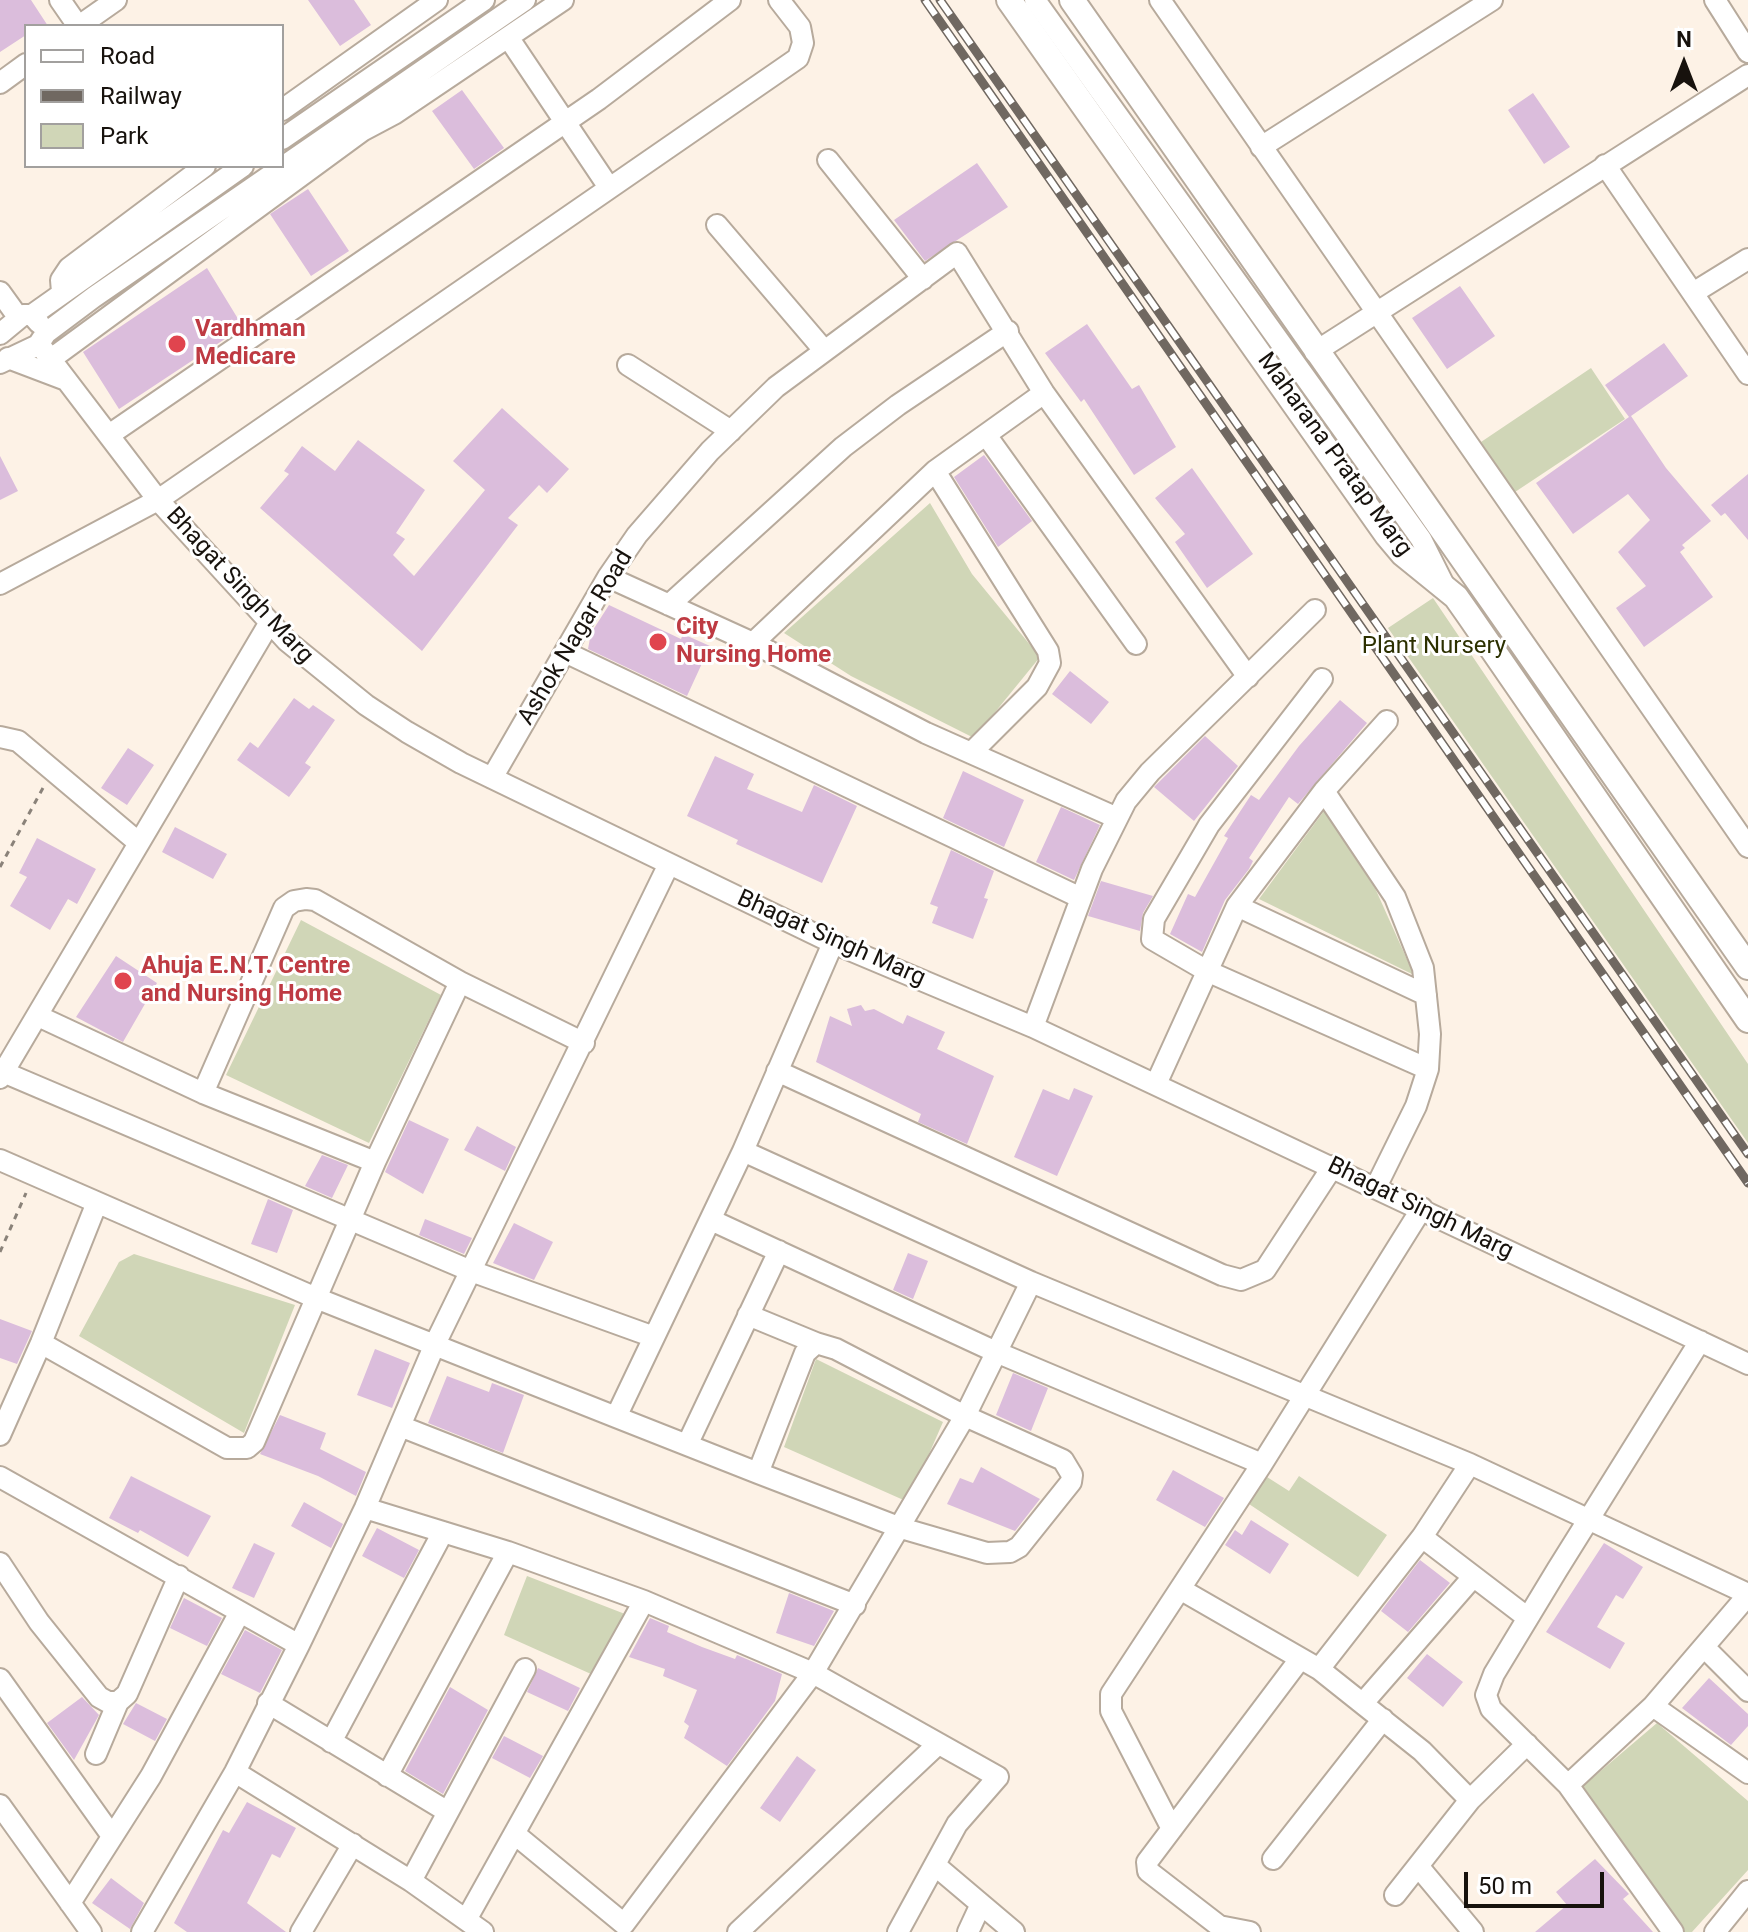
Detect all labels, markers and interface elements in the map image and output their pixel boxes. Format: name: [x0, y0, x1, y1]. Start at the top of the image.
legend: [24, 24, 284, 168]
north arrow: [1644, 24, 1724, 104]
text: N: [1676, 27, 1692, 52]
text: Road: [100, 42, 155, 70]
text: Railway: [100, 82, 182, 110]
text: Park: [100, 122, 148, 150]
place label: Vardhman Medicare: [195, 316, 306, 372]
marker: Vardhman Medicare: [166, 333, 188, 355]
street label: Maharana Pratap Marg: [1250, 347, 1418, 563]
street label: Bhagat Singh Marg: [159, 502, 319, 670]
street label: Ashok Nagar Road: [512, 545, 640, 731]
place label: City Nursing Home: [676, 614, 831, 670]
marker: City Nursing Home: [647, 631, 669, 653]
park label: Plant Nursery: [1362, 633, 1506, 661]
street label: Bhagat Singh Marg: [732, 885, 930, 993]
place label: Ahuja E.N.T. Centre and Nursing Home: [141, 953, 350, 1009]
marker: Ahuja E.N.T. Centre and Nursing Home: [112, 970, 134, 992]
street label: Bhagat Singh Marg: [1322, 1152, 1518, 1266]
scale bar: [1468, 1856, 1608, 1906]
text: 50 m: [1478, 1872, 1532, 1900]

